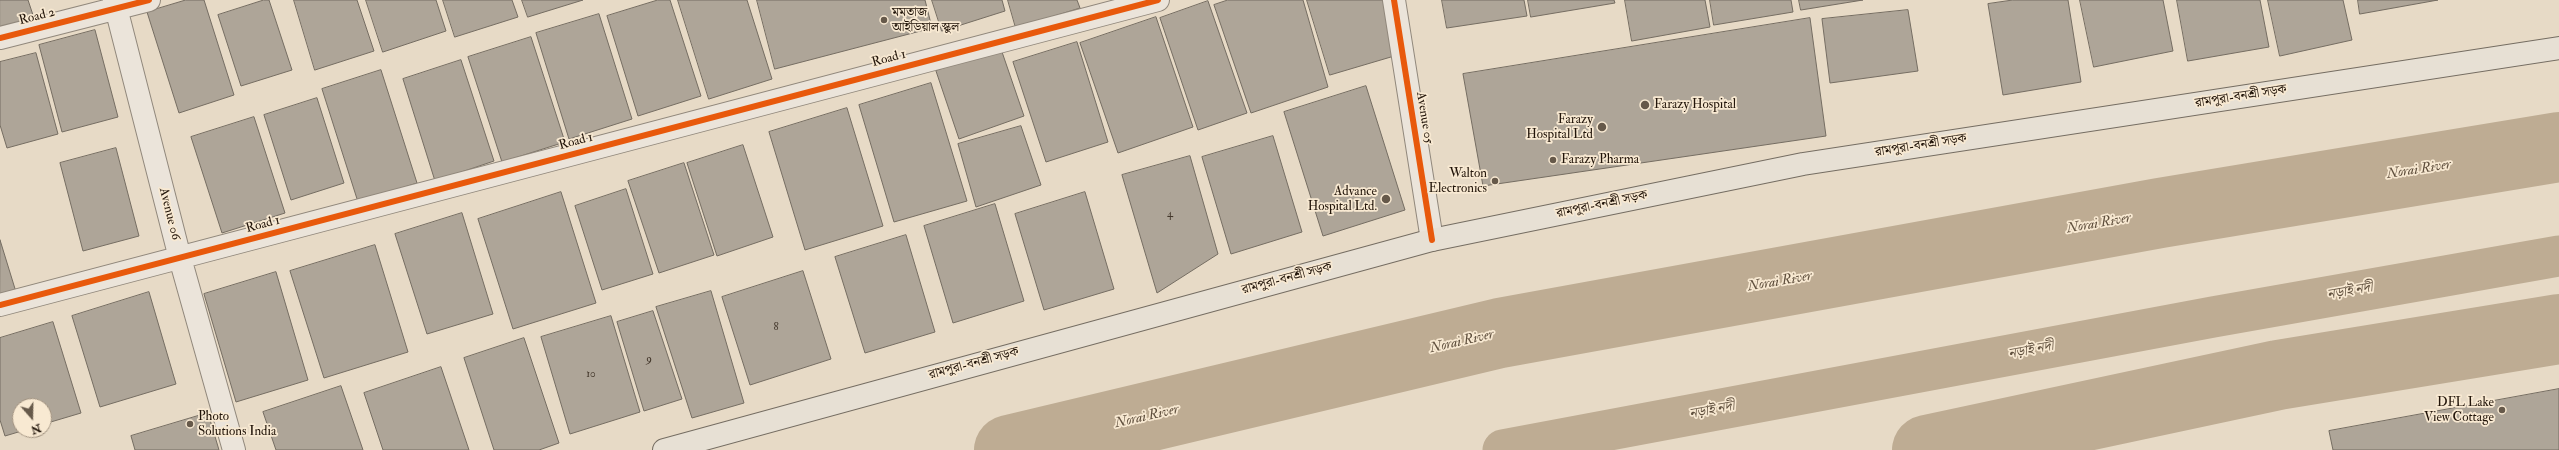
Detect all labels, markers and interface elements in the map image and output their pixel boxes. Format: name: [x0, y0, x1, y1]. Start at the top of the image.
street label: Road 2: [17, 5, 57, 29]
place label: মমতাজ আইডিয়াল স্কুল: [892, 5, 959, 36]
marker: মমতাজ আইডিয়াল স্কুল: [879, 15, 889, 25]
street label: Road 1: [870, 47, 908, 71]
street label: রামপুরা-বনশ্রী সড়ক: [2194, 82, 2288, 112]
street label: Avenue 05: [1412, 91, 1436, 145]
place label: Farazy Hospital: [1654, 97, 1736, 113]
marker: Farazy Hospital: [1639, 99, 1651, 111]
place label: Farazy Hospital Ltd: [1526, 112, 1593, 143]
marker: Farazy Hospital Ltd: [1596, 121, 1608, 133]
street label: Road 1: [557, 130, 595, 154]
street label: রামপুরা-বনশ্রী সড়ক: [1874, 131, 1968, 161]
place label: Farazy Pharma: [1561, 152, 1639, 168]
marker: Farazy Pharma: [1548, 155, 1558, 165]
water label: Norai River: [2386, 157, 2452, 183]
place label: Walton Electronics: [1429, 166, 1487, 197]
marker: Walton Electronics: [1490, 176, 1500, 186]
place label: Advance Hospital Ltd.: [1308, 184, 1377, 215]
street label: Avenue 06: [155, 186, 183, 242]
street label: রামপুরা-বনশ্রী সড়ক: [1555, 188, 1649, 222]
marker: Advance Hospital Ltd.: [1380, 193, 1392, 205]
house number: 4: [1167, 208, 1173, 222]
water label: Norai River: [2066, 210, 2132, 238]
street label: Road 1: [244, 213, 282, 237]
street label: রামপুরা-বনশ্রী সড়ক: [1240, 259, 1334, 299]
water label: Norai River: [1747, 268, 1813, 296]
water label: নড়াই নদী: [2326, 280, 2374, 304]
house number: 8: [773, 321, 779, 335]
water label: Norai River: [1429, 327, 1495, 357]
water label: নড়াই নদী: [2007, 338, 2055, 364]
street label: রামপুরা-বনশ্রী সড়ক: [927, 344, 1021, 384]
house number: 9: [646, 353, 652, 367]
house number: 10: [586, 368, 596, 382]
place label: DFL Lake View Cottage: [2424, 395, 2494, 426]
north arrow: [12, 398, 52, 438]
water label: নড়াই নদী: [1688, 398, 1736, 424]
water label: Norai River: [1114, 402, 1180, 432]
marker: DFL Lake View Cottage: [2497, 405, 2507, 415]
place label: Photo Solutions India: [198, 409, 276, 440]
marker: Photo Solutions India: [185, 419, 195, 429]
text: N: [29, 421, 43, 437]

